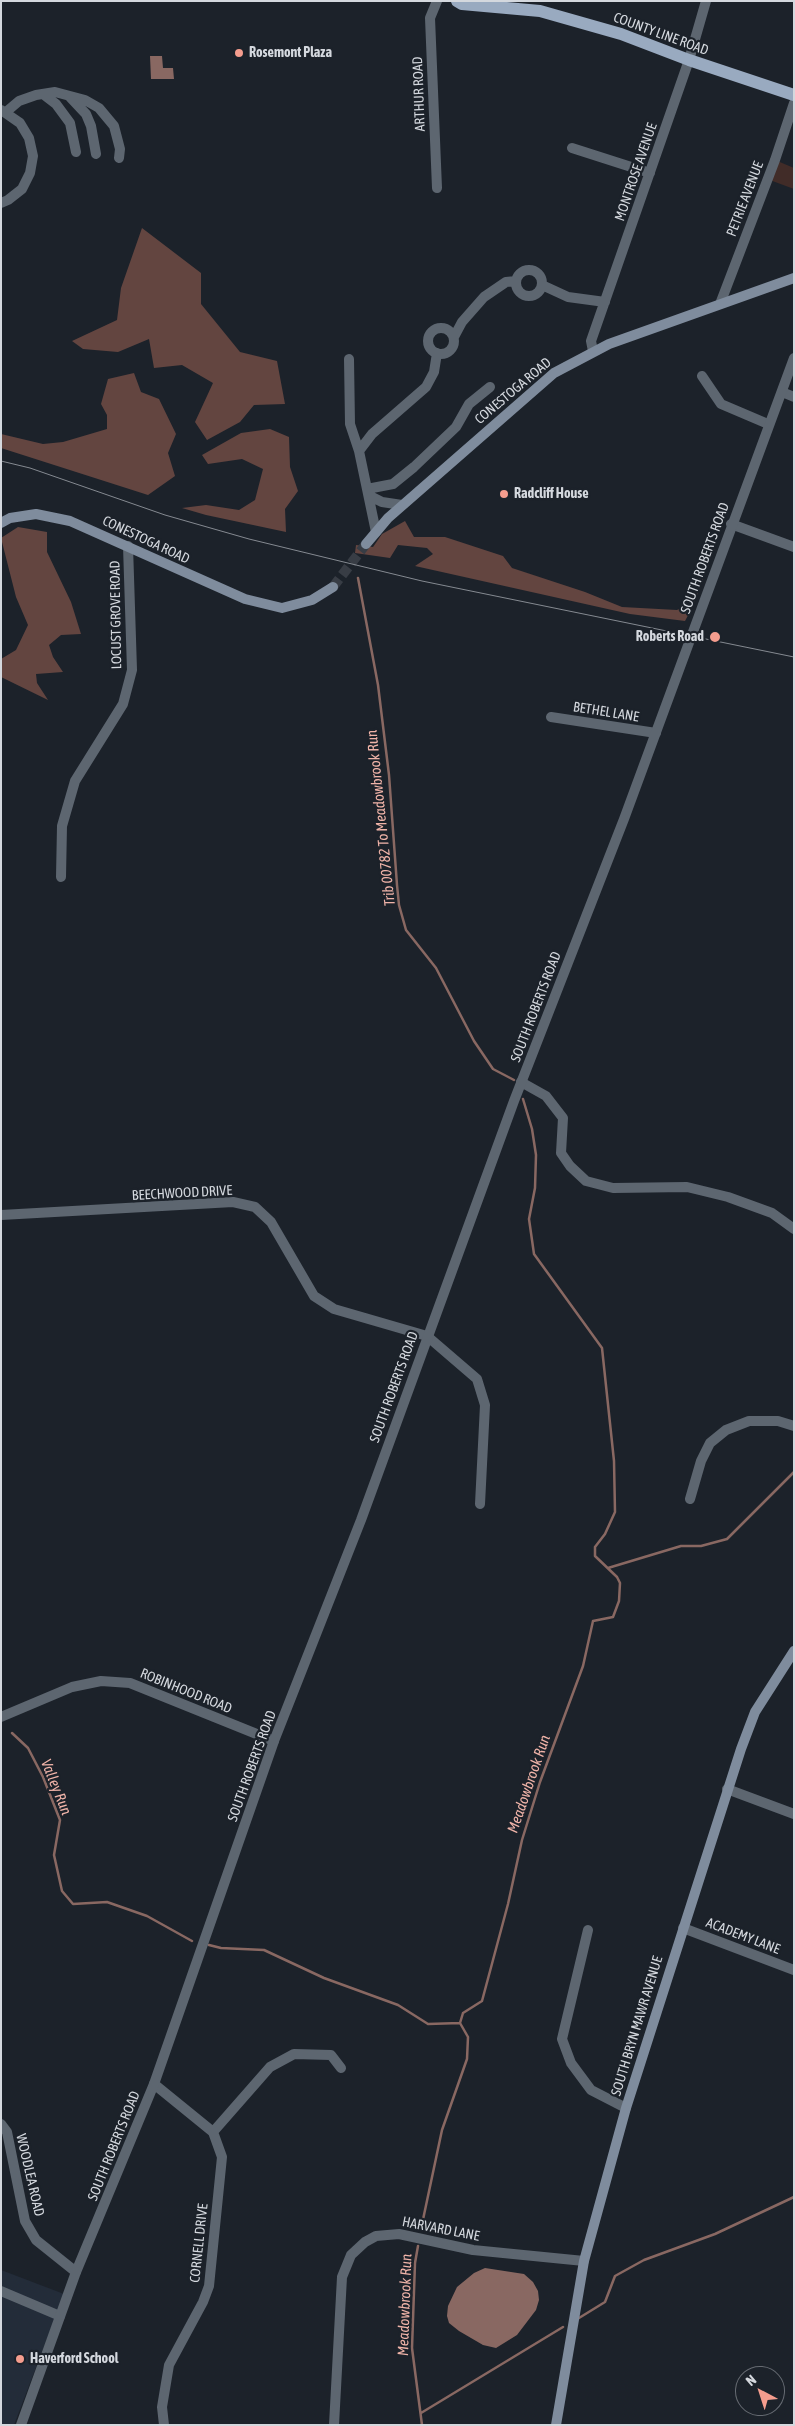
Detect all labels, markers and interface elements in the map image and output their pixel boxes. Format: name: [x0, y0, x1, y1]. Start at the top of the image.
street label: COUNTY LINE ROAD: [611, 9, 711, 59]
place label: Rosemont Plaza: [249, 45, 332, 61]
marker: Rosemont Plaza: [233, 47, 245, 59]
street label: ARTHUR ROAD: [409, 56, 429, 132]
street label: MONTROSE AVENUE: [611, 121, 661, 223]
street label: PETRIE AVENUE: [723, 159, 767, 239]
street label: CONESTOGA ROAD: [471, 354, 555, 428]
place label: Radcliff House: [514, 486, 589, 502]
marker: Radcliff House: [498, 488, 510, 500]
street label: SOUTH ROBERTS ROAD: [677, 500, 733, 616]
street label: CONESTOGA ROAD: [100, 512, 192, 568]
street label: LOCUST GROVE ROAD: [107, 561, 125, 669]
place label: Roberts Road: [636, 629, 704, 645]
marker: Roberts Road: [708, 630, 722, 644]
street label: BETHEL LANE: [572, 698, 640, 726]
water label: Trib 00782 To Meadowbrook Run: [363, 729, 399, 907]
street label: SOUTH ROBERTS ROAD: [507, 949, 565, 1065]
street label: BEECHWOOD DRIVE: [131, 1182, 233, 1204]
street label: SOUTH ROBERTS ROAD: [366, 1329, 422, 1445]
street label: ROBINHOOD ROAD: [138, 1665, 234, 1717]
street label: SOUTH ROBERTS ROAD: [224, 1708, 280, 1824]
water label: Meadowbrook Run: [504, 1733, 554, 1835]
water label: Valley Run: [37, 1757, 75, 1817]
street label: ACADEMY LANE: [704, 1914, 782, 1958]
street label: SOUTH BRYN MAWR AVENUE: [608, 1954, 666, 2098]
street label: SOUTH ROBERTS ROAD: [84, 2089, 144, 2203]
street label: WOODLEA ROAD: [12, 2132, 48, 2218]
street label: CORNELL DRIVE: [186, 2203, 212, 2283]
street label: HARVARD LANE: [401, 2213, 481, 2245]
water label: Meadowbrook Run: [394, 2254, 416, 2356]
place label: Haverford School: [30, 2351, 118, 2367]
marker: Haverford School: [14, 2353, 26, 2365]
north arrow: [735, 2366, 785, 2416]
text: N: [743, 2371, 759, 2389]

